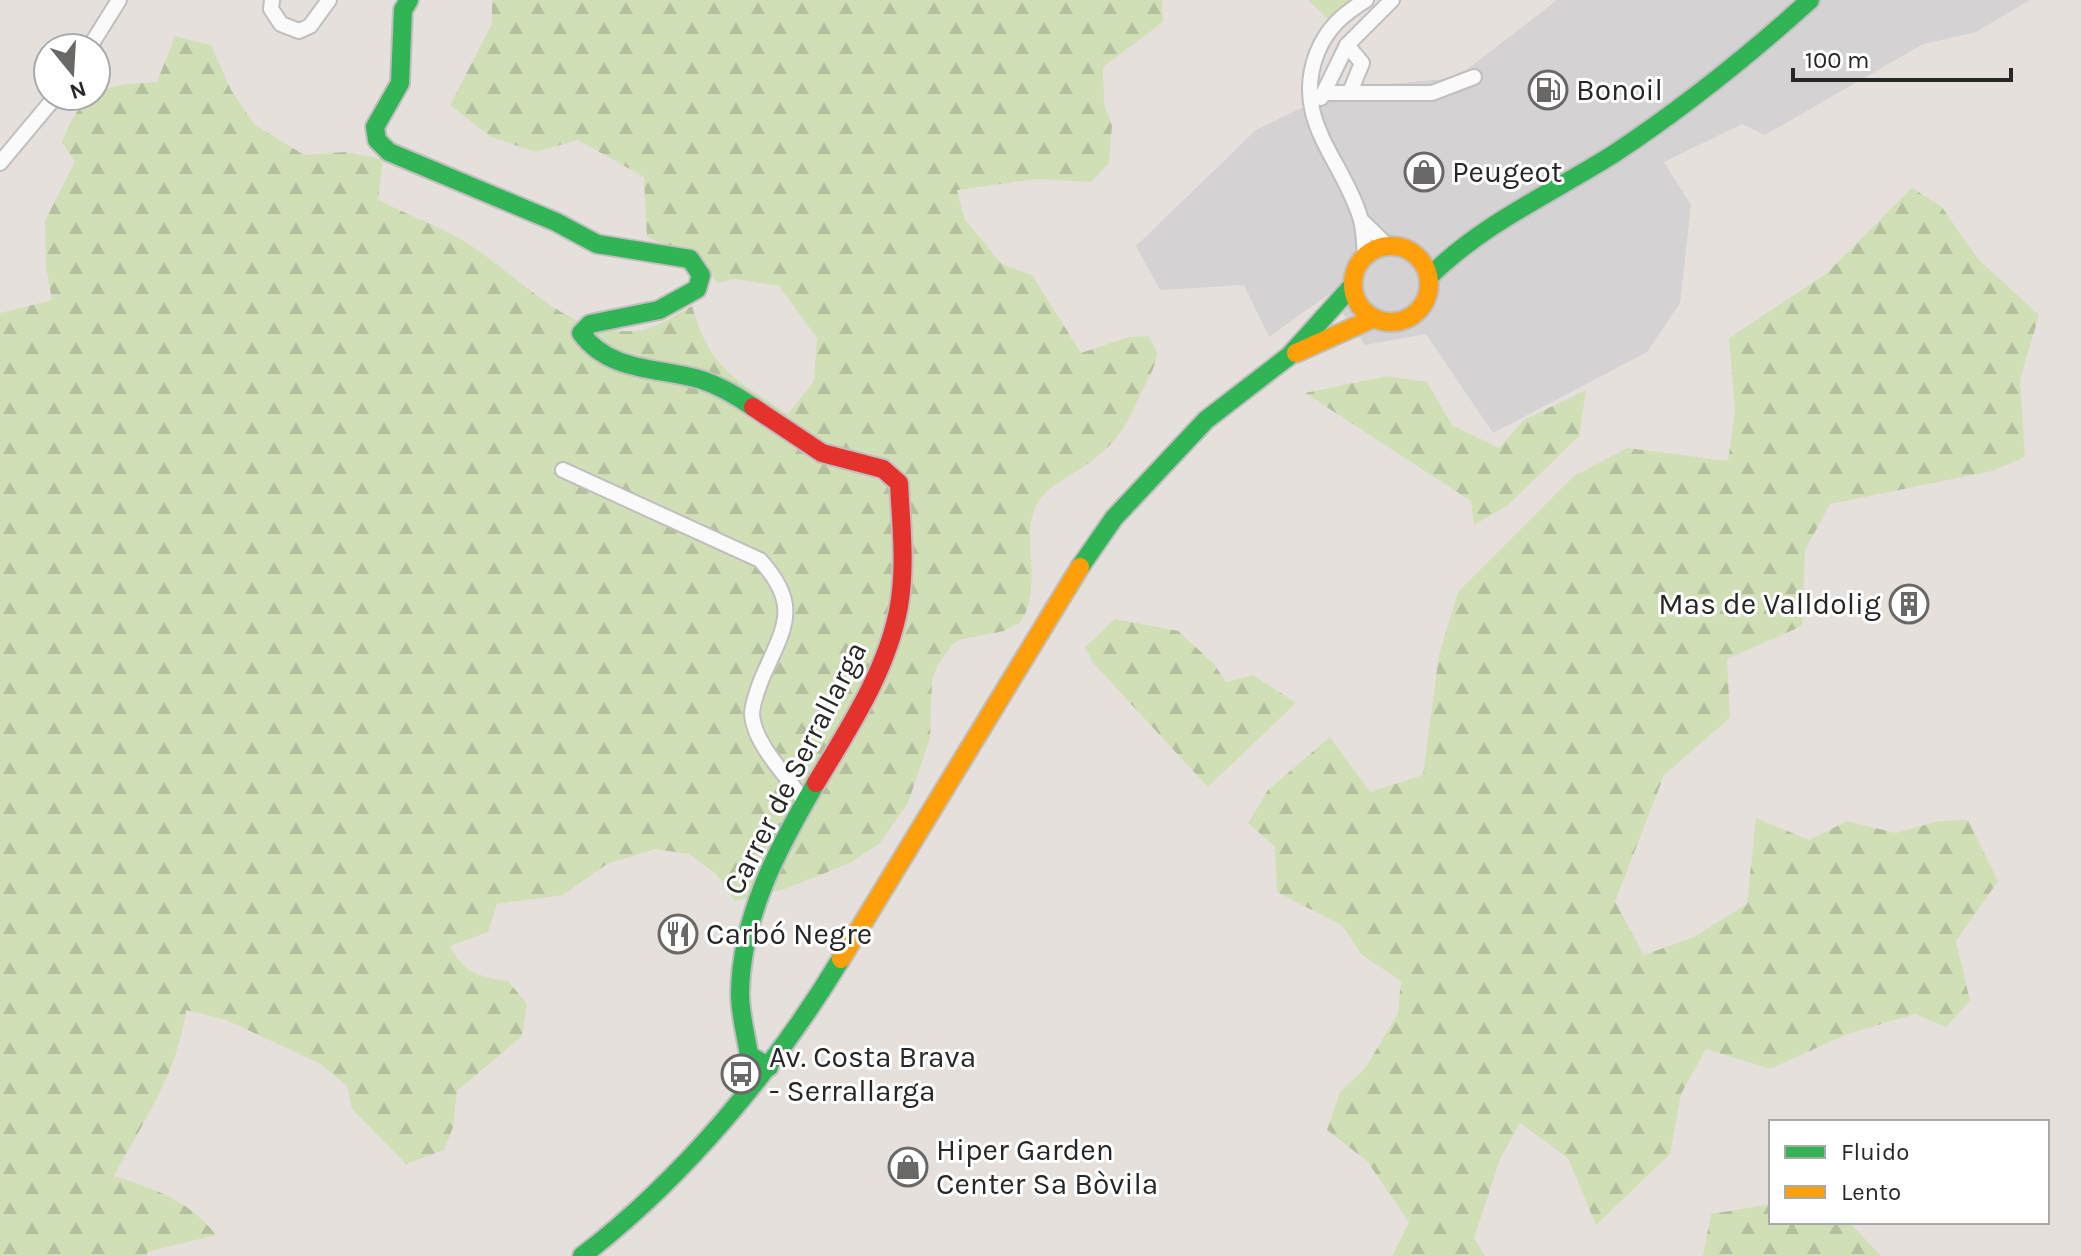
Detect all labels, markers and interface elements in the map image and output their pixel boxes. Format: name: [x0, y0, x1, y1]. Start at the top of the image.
north arrow: [32, 32, 112, 112]
scale bar: [1793, 32, 2011, 82]
text: 100 m: [1805, 46, 1870, 74]
fuel station icon: Bonoil: [1527, 69, 1569, 111]
place label: Bonoil: [1576, 72, 1663, 108]
text: N: [66, 75, 89, 105]
shop icon: Peugeot: [1403, 151, 1445, 193]
place label: Peugeot: [1452, 154, 1562, 190]
building icon: Mas de Valldolig: [1888, 583, 1930, 625]
place label: Mas de Valldolig: [1658, 586, 1881, 622]
street label: Carrer de Serrallarga: [716, 635, 874, 901]
restaurant icon: Carbó Negre: [657, 913, 699, 955]
place label: Carbó Negre: [706, 916, 872, 952]
place label: Av. Costa Brava - Serrallarga: [769, 1039, 976, 1109]
bus stop icon: Av. Costa Brava - Serrallarga: [720, 1053, 762, 1095]
legend: [1769, 1120, 2049, 1224]
place label: Hiper Garden Center Sa Bòvila: [936, 1132, 1158, 1202]
text: Fluido: [1841, 1138, 1909, 1166]
shop icon: Hiper Garden Center Sa Bòvila: [887, 1146, 929, 1188]
text: Lento: [1841, 1178, 1901, 1206]

